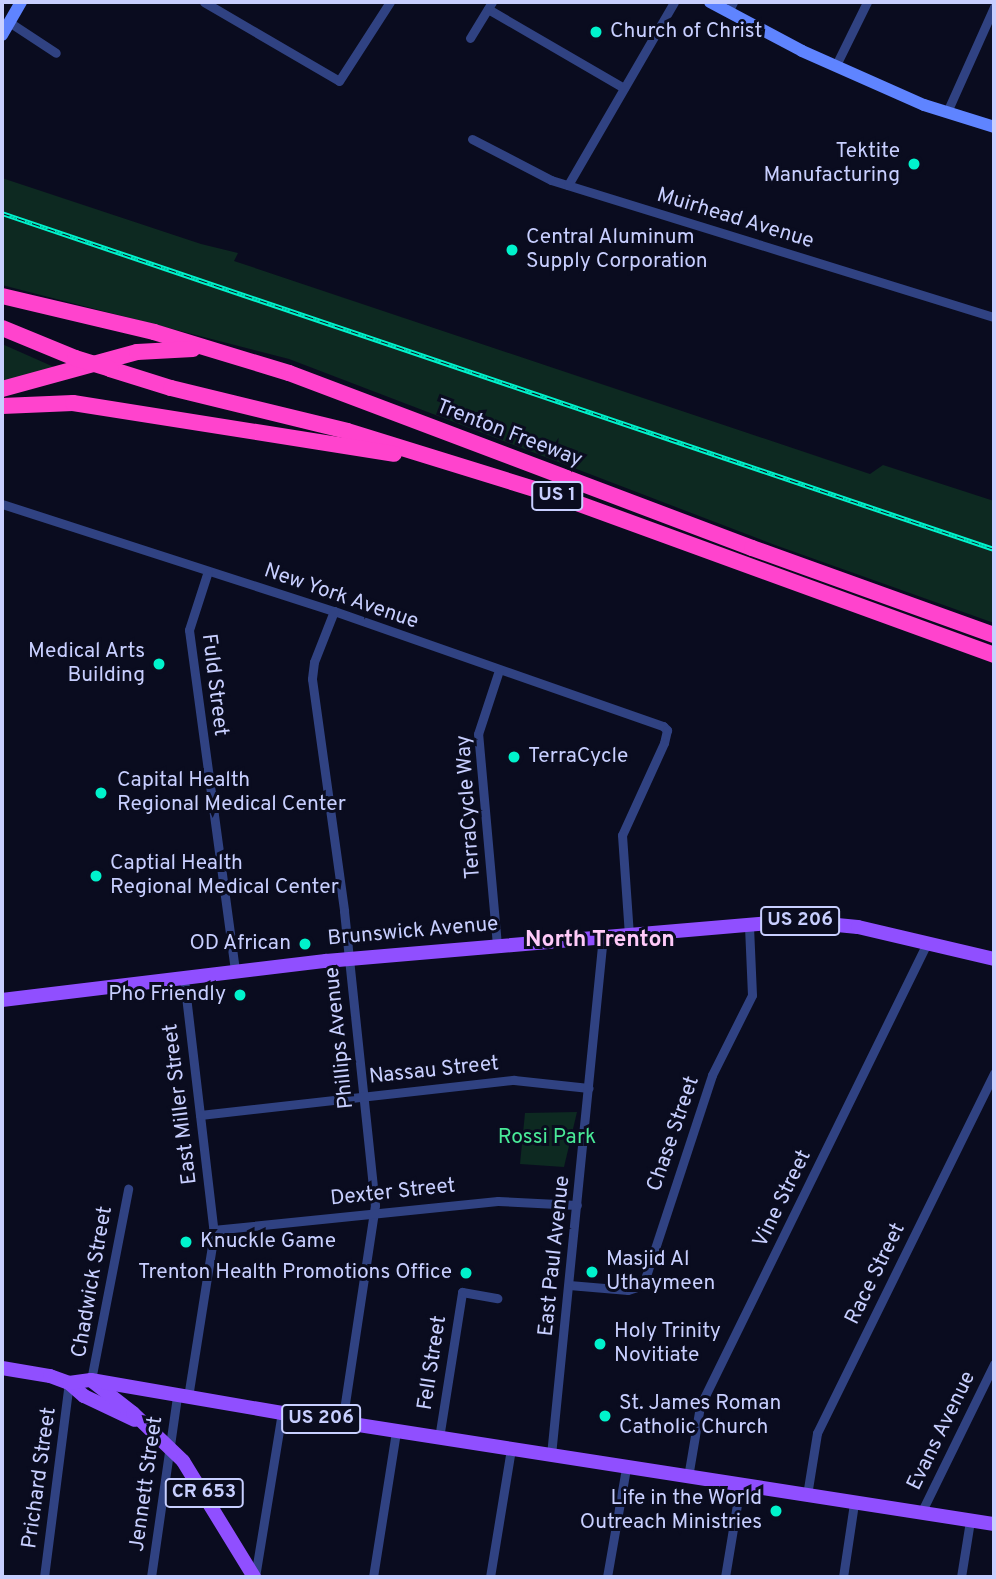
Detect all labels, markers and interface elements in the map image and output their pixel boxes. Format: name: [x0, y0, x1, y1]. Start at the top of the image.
place label: Church of Christ: [610, 19, 762, 45]
marker: Church of Christ: [588, 24, 604, 40]
place label: Tektite Manufacturing: [763, 139, 900, 189]
marker: Tektite Manufacturing: [906, 156, 922, 172]
street label: Muirhead Avenue: [653, 183, 817, 255]
place label: Central Aluminum Supply Corporation: [526, 225, 708, 275]
marker: Central Aluminum Supply Corporation: [504, 242, 520, 258]
street label: Trenton Freeway: [432, 395, 586, 473]
road number: US 1: [531, 481, 583, 512]
street label: New York Avenue: [260, 558, 422, 636]
street label: Fuld Street: [195, 632, 233, 738]
place label: Medical Arts Building: [27, 639, 145, 689]
marker: Medical Arts Building: [151, 656, 167, 672]
street label: TerraCycle Way: [451, 734, 487, 880]
place label: TerraCycle: [528, 744, 628, 770]
marker: TerraCycle: [506, 749, 522, 765]
place label: Capital Health Regional Medical Center: [117, 768, 346, 818]
marker: Capital Health Regional Medical Center: [91, 783, 111, 803]
place label: Captial Health Regional Medical Center: [110, 851, 339, 901]
marker: Captial Health Regional Medical Center: [88, 868, 104, 884]
road number: US 206: [760, 906, 840, 937]
street label: Brunswick Avenue: [326, 912, 500, 952]
district label: North Trenton: [525, 927, 675, 955]
place label: OD African: [189, 931, 291, 957]
marker: OD African: [297, 936, 313, 952]
street label: Phillips Avenue: [320, 965, 360, 1111]
place label: Pho Friendly: [108, 982, 226, 1008]
marker: Pho Friendly: [232, 987, 248, 1003]
street label: East Miller Street: [159, 1022, 203, 1186]
street label: Nassau Street: [368, 1052, 500, 1090]
street label: Chase Street: [643, 1073, 705, 1195]
park label: Rossi Park: [498, 1125, 596, 1151]
street label: Vine Street: [749, 1146, 817, 1252]
street label: Dexter Street: [329, 1174, 457, 1212]
street label: East Paul Avenue: [534, 1174, 576, 1338]
street label: Chadwick Street: [67, 1204, 119, 1360]
street label: Race Street: [841, 1219, 911, 1329]
place label: Knuckle Game: [200, 1229, 336, 1255]
marker: Knuckle Game: [178, 1234, 194, 1250]
place label: Masjid Al Uthaymeen: [606, 1247, 715, 1297]
place label: Trenton Health Promotions Office: [138, 1260, 452, 1286]
marker: Masjid Al Uthaymeen: [584, 1264, 600, 1280]
marker: Trenton Health Promotions Office: [458, 1265, 474, 1281]
street label: Fell Street: [413, 1314, 453, 1412]
place label: Holy Trinity Novitiate: [614, 1319, 722, 1369]
marker: Holy Trinity Novitiate: [592, 1336, 608, 1352]
street label: Evans Avenue: [902, 1367, 982, 1495]
place label: St. James Roman Catholic Church: [619, 1391, 781, 1441]
road number: US 206: [281, 1404, 361, 1434]
street label: Prichard Street: [18, 1406, 62, 1550]
marker: St. James Roman Catholic Church: [597, 1408, 613, 1424]
street label: Jennett Street: [125, 1415, 169, 1553]
road number: CR 653: [164, 1478, 244, 1508]
place label: Life in the World Outreach Ministries: [580, 1486, 762, 1536]
marker: Life in the World Outreach Ministries: [768, 1503, 784, 1519]

